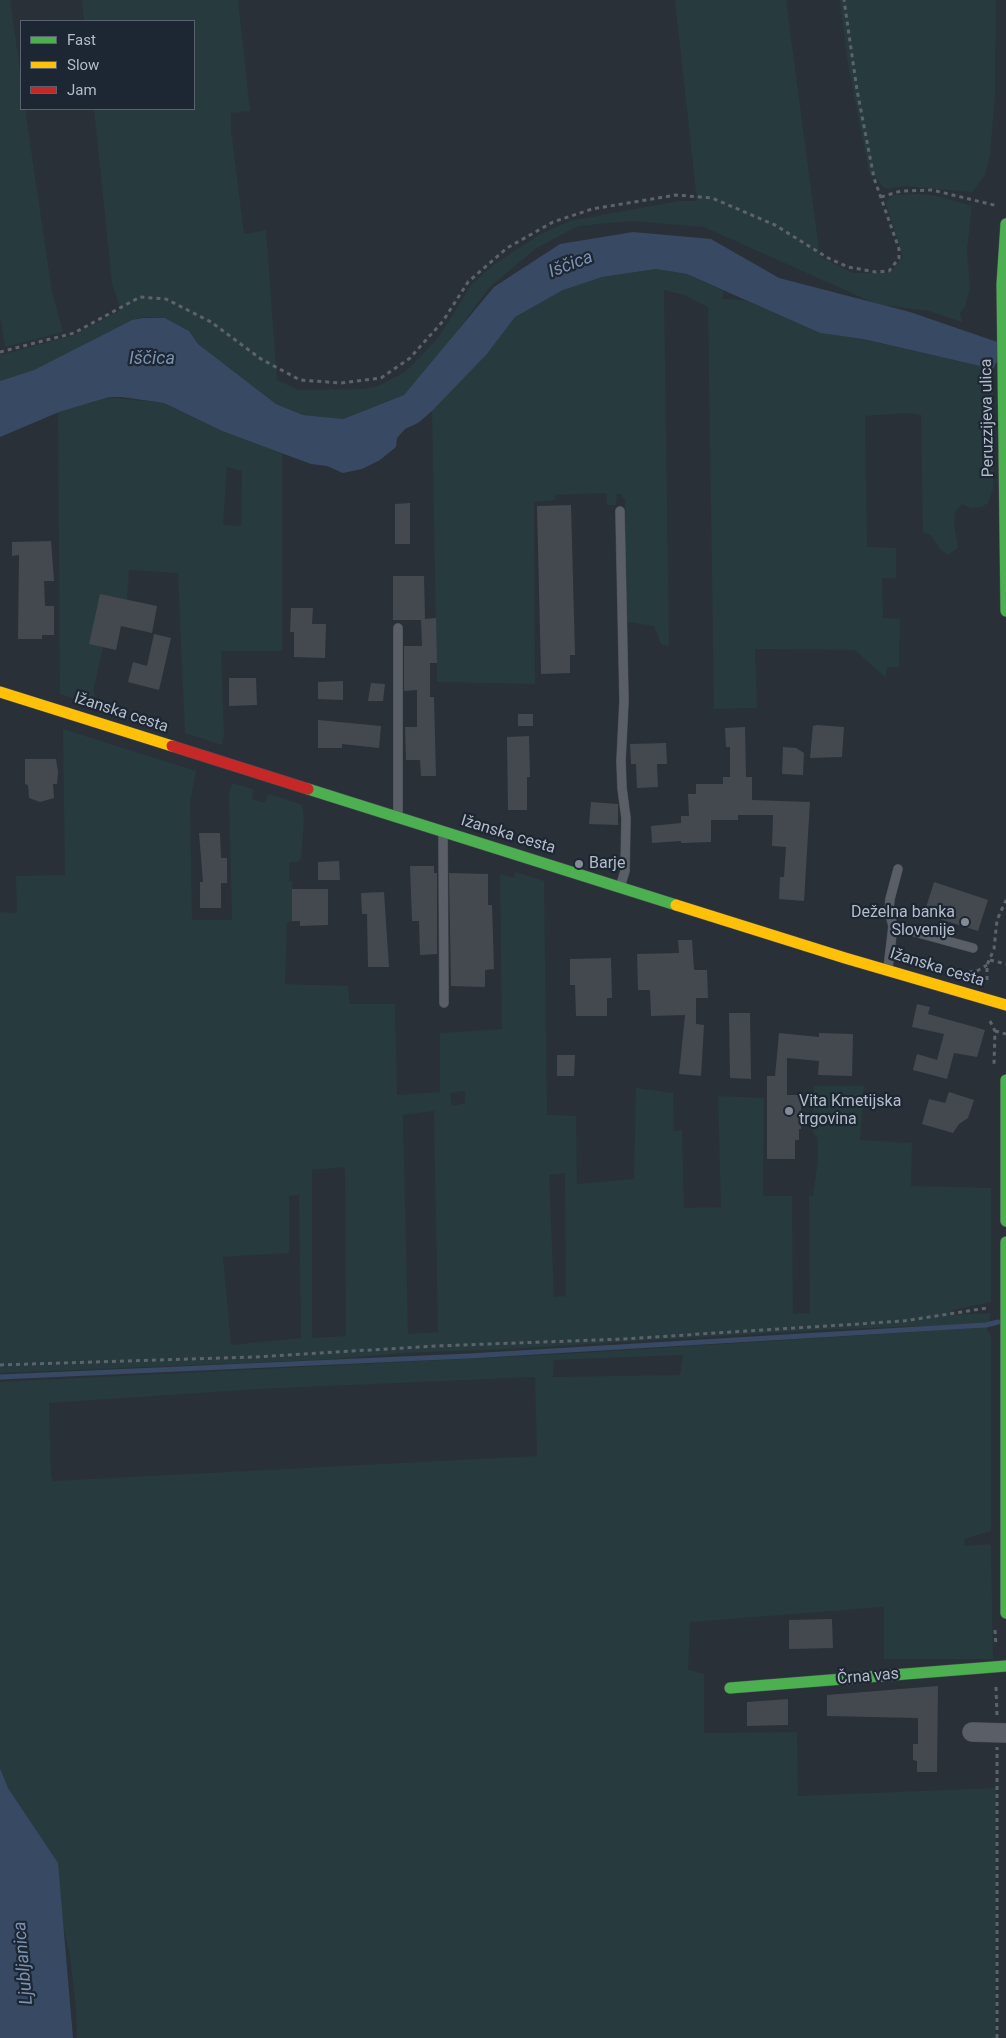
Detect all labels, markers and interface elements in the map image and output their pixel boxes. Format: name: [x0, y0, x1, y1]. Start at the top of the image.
legend: [20, 20, 195, 110]
text: Fast: [67, 31, 96, 49]
text: Slow: [67, 56, 99, 74]
text: Jam: [67, 81, 97, 99]
water label: Iščica: [546, 247, 596, 283]
water label: Iščica: [129, 348, 175, 370]
street label: Peruzzijeva ulica: [977, 359, 999, 477]
street label: Ižanska cesta: [71, 689, 171, 737]
street label: Ižanska cesta: [458, 812, 558, 858]
place label: Barje: [589, 854, 625, 874]
marker: Barje: [573, 858, 585, 870]
place label: Deželna banka Slovenije: [851, 903, 955, 941]
marker: Deželna banka Slovenije: [959, 916, 971, 928]
street label: Ižanska cesta: [887, 945, 987, 991]
place label: Vita Kmetijska trgovina: [799, 1092, 901, 1130]
marker: Vita Kmetijska trgovina: [783, 1105, 795, 1117]
street label: Črna vas: [836, 1665, 900, 1689]
water label: Ljubljanica: [10, 1920, 38, 2006]

